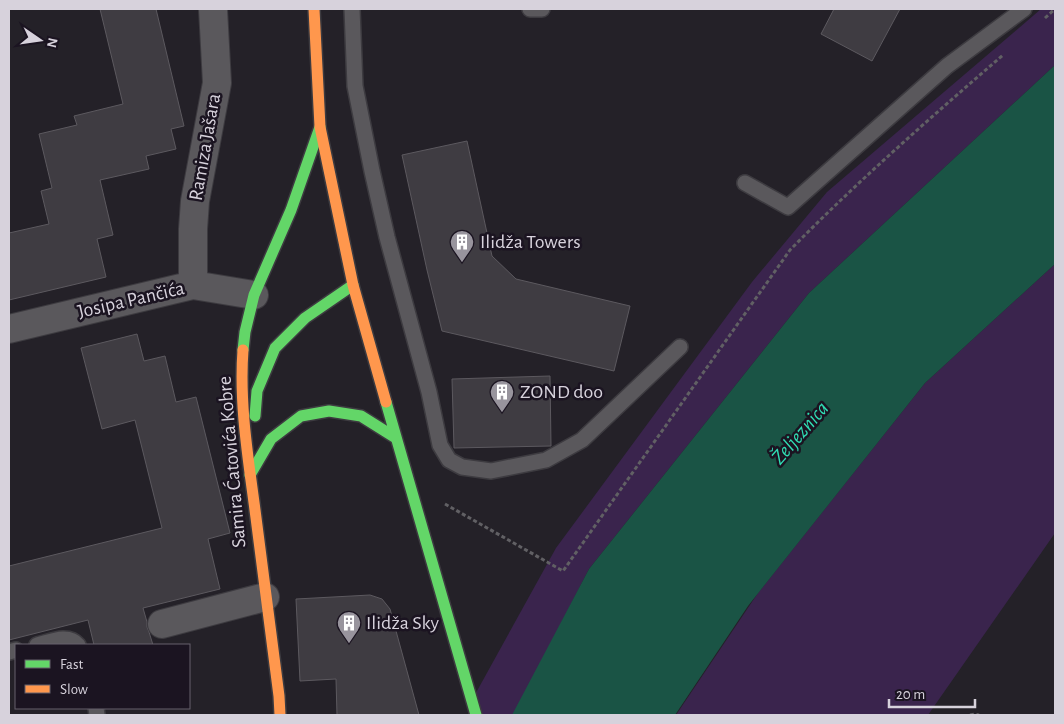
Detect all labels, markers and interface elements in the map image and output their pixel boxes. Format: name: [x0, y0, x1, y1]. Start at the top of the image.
north arrow: [15, 15, 65, 65]
text: N: [44, 36, 60, 49]
street label: Ramiza Jašara: [186, 92, 224, 202]
building icon: Ilidža Towers: [449, 229, 475, 263]
place label: Ilidža Towers: [480, 232, 581, 252]
street label: Josipa Pančića: [76, 278, 186, 322]
street label: Samira Ćatovića Kobre: [214, 375, 249, 549]
building icon: ZOND doo: [489, 379, 515, 413]
place label: ZOND doo: [520, 382, 603, 402]
water label: Željeznica: [767, 397, 833, 468]
building icon: Ilidža Sky: [336, 610, 362, 644]
place label: Ilidža Sky: [366, 613, 440, 633]
legend: [15, 644, 190, 709]
text: Fast: [60, 657, 84, 672]
scale bar: [889, 676, 975, 708]
text: Slow: [60, 682, 88, 697]
text: 20 m: [896, 687, 925, 702]

